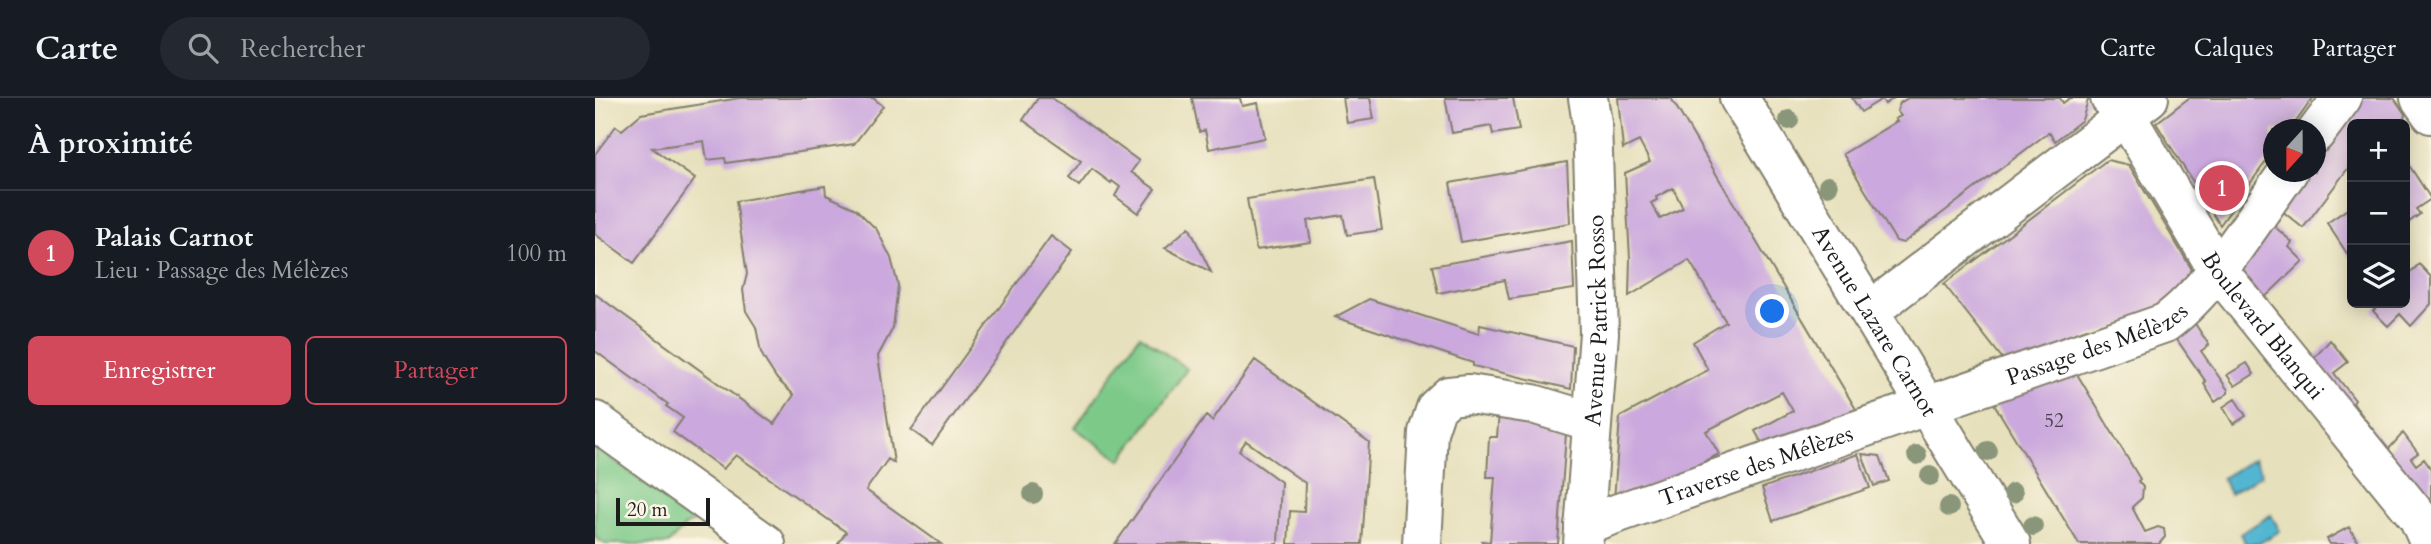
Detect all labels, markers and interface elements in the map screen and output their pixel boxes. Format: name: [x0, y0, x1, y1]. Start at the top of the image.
search box: [160, 17, 650, 80]
text: Carte: [35, 26, 118, 71]
icon: search: [184, 29, 222, 67]
text: Rechercher: [240, 31, 365, 66]
text: Carte: [2100, 32, 2156, 65]
text: Calques: [2194, 32, 2274, 65]
text: Partager: [2312, 32, 2396, 65]
north arrow: [2263, 119, 2326, 182]
map controls: [2347, 119, 2410, 308]
button: +: [2347, 119, 2410, 182]
text: À proximité: [28, 123, 193, 164]
pin: 1: [2199, 162, 2245, 214]
button: −: [2347, 182, 2410, 245]
street label: Avenue Patrick Rosso: [1577, 214, 1615, 427]
text: Palais Carnot: [95, 220, 253, 255]
street label: Avenue Lazare Carnot: [1804, 220, 1945, 423]
text: 1: [45, 238, 57, 269]
text: 100 m: [506, 238, 567, 269]
button: layers: [2347, 245, 2410, 308]
street label: Boulevard Blanqui: [2194, 246, 2332, 406]
text: Lieu · Passage des Mélèzes: [95, 255, 348, 286]
your location: [1755, 294, 1789, 328]
street label: Passage des Mélèzes: [2002, 296, 2195, 393]
button: Enregistrer: [28, 336, 291, 405]
button: Partager: [305, 336, 567, 405]
house number: 52: [2044, 408, 2064, 434]
street label: Traverse des Mélèzes: [1655, 418, 1857, 514]
scale bar: [616, 495, 711, 527]
text: 20 m: [627, 497, 668, 523]

